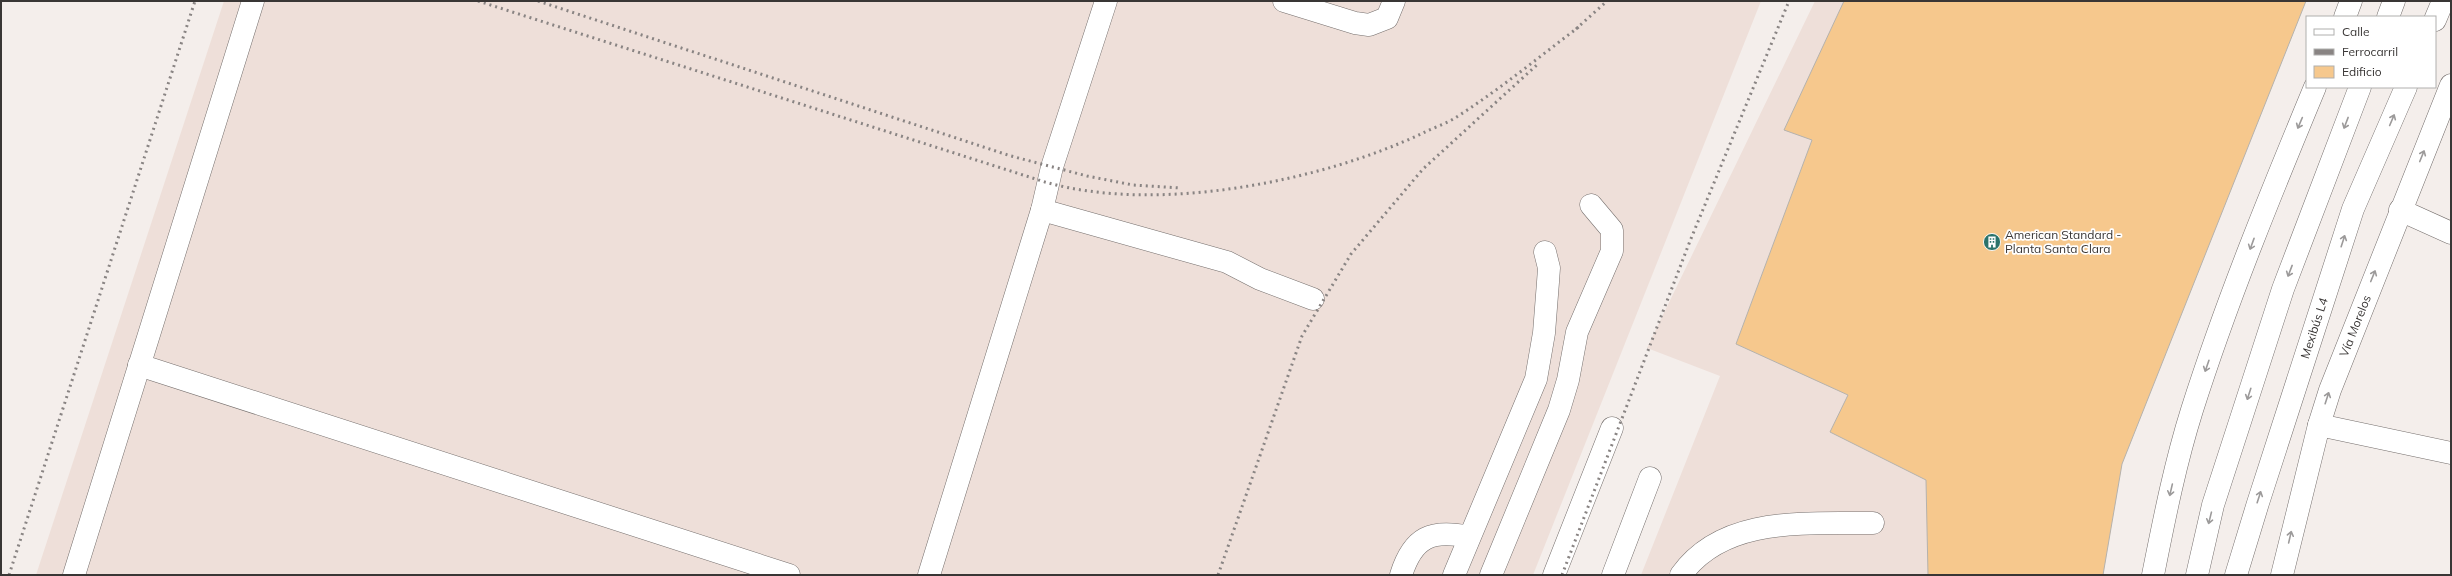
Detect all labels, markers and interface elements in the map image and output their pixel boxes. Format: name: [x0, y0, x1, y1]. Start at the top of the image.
legend: [2306, 16, 2436, 88]
text: Calle: [2342, 24, 2369, 39]
text: Ferrocarril: [2342, 44, 2398, 59]
text: Edificio: [2342, 64, 2382, 79]
one-way arrow: [2389, 115, 2396, 127]
one-way arrow: [2296, 117, 2304, 129]
one-way arrow: [2341, 117, 2349, 129]
one-way arrow: [2419, 150, 2427, 162]
place label: American Standard - Planta Santa Clara: [2005, 227, 2121, 256]
building icon: American Standard - Planta Santa Clara: [1982, 232, 2002, 252]
one-way arrow: [2340, 234, 2347, 247]
one-way arrow: [2248, 237, 2255, 250]
one-way arrow: [2285, 265, 2293, 277]
one-way arrow: [2370, 271, 2378, 283]
street label: Vía Morelos: [2336, 293, 2374, 359]
street label: Mexibús L4: [2297, 296, 2331, 360]
one-way arrow: [2203, 359, 2211, 371]
one-way arrow: [2245, 388, 2252, 401]
one-way arrow: [2324, 392, 2332, 404]
one-way arrow: [2167, 484, 2174, 497]
one-way arrow: [2256, 491, 2263, 504]
one-way arrow: [2206, 512, 2213, 525]
one-way arrow: [2287, 531, 2295, 544]

